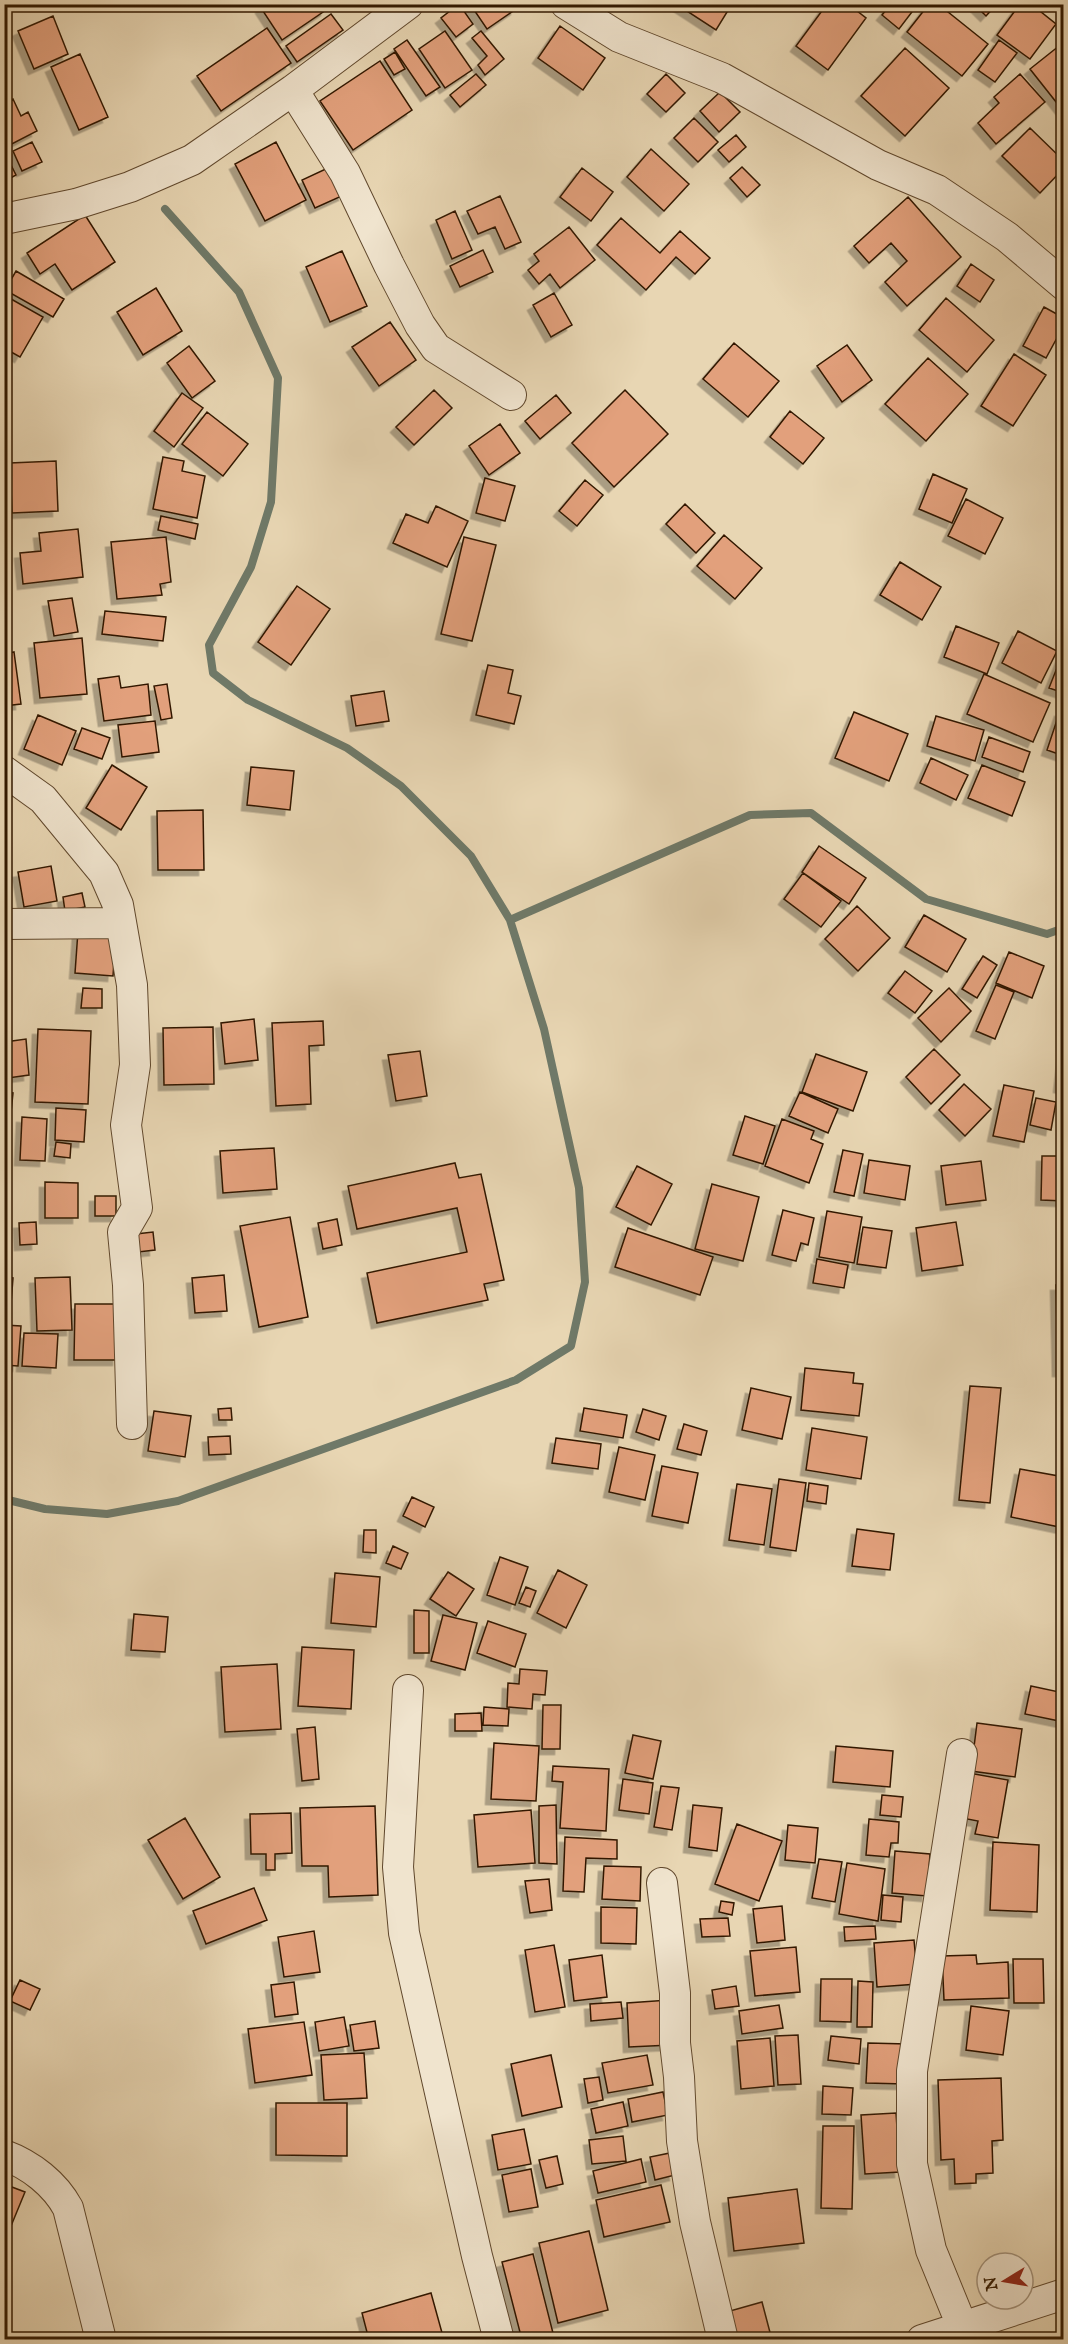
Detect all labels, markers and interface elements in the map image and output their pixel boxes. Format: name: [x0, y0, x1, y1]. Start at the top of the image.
north arrow: [975, 2251, 1035, 2311]
text: N: [981, 2275, 1004, 2293]

